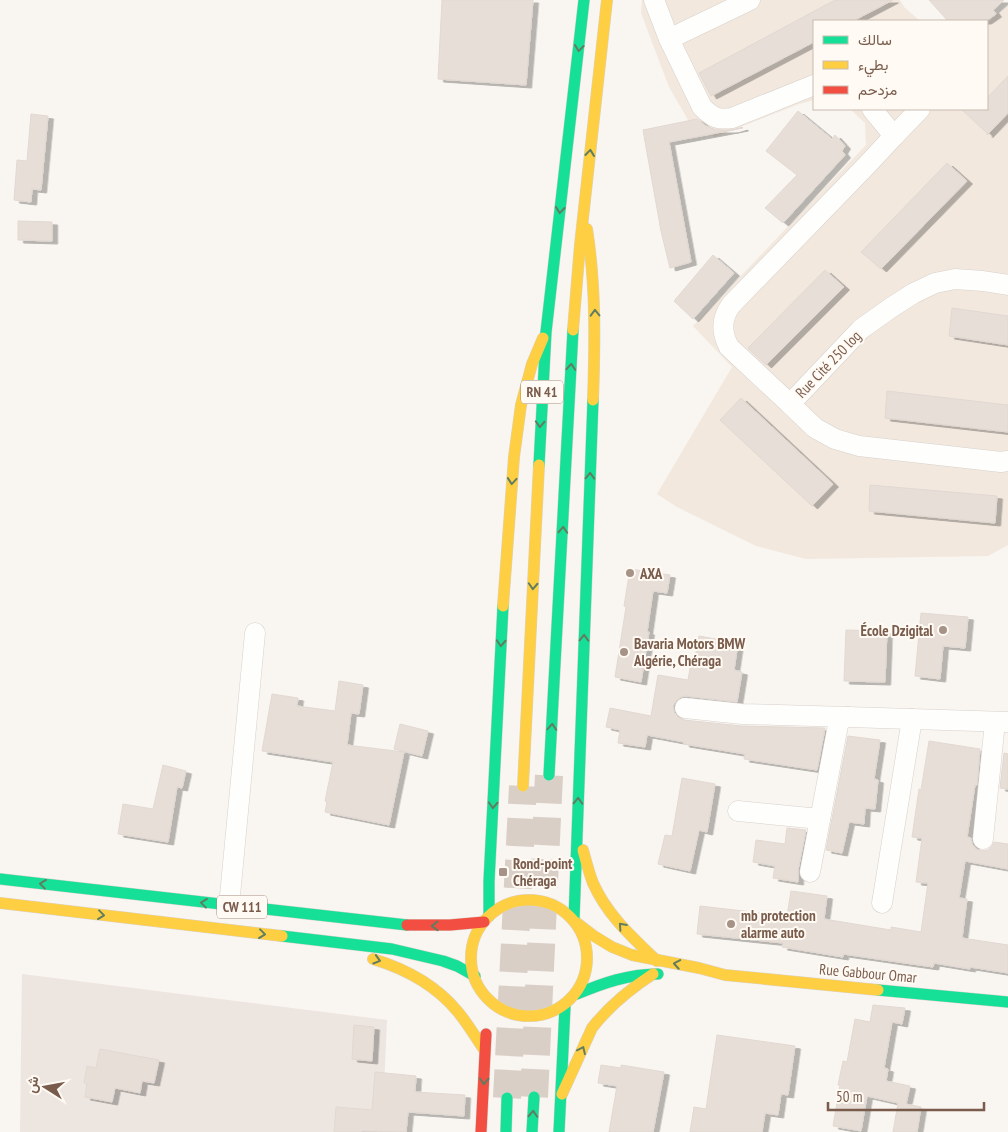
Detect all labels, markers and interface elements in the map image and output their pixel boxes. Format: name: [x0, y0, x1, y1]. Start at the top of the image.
legend: [813, 20, 988, 110]
text: سالك: [858, 30, 892, 49]
one-way arrow: [574, 44, 584, 53]
text: بطيء: [858, 55, 888, 78]
text: مزدحم: [858, 80, 897, 100]
one-way arrow: [584, 149, 595, 157]
one-way arrow: [555, 206, 566, 214]
one-way arrow: [590, 309, 600, 317]
street label: Rue Cité 250 log: [791, 326, 865, 402]
one-way arrow: [565, 363, 576, 371]
road number: RN 41: [521, 381, 563, 404]
one-way arrow: [535, 420, 546, 428]
one-way arrow: [585, 472, 595, 480]
one-way arrow: [507, 477, 518, 485]
one-way arrow: [557, 525, 568, 533]
place label: AXA: [639, 564, 663, 583]
marker: AXA: [624, 567, 636, 579]
one-way arrow: [527, 583, 538, 591]
place label: École Dzigital: [861, 621, 933, 640]
marker: École Dzigital: [937, 624, 949, 636]
one-way arrow: [579, 634, 590, 642]
place label: Bavaria Motors BMW Algérie, Chéraga: [633, 634, 745, 670]
one-way arrow: [496, 640, 506, 647]
marker: Bavaria Motors BMW Algérie, Chéraga: [618, 646, 630, 658]
one-way arrow: [547, 723, 558, 731]
one-way arrow: [573, 796, 584, 804]
one-way arrow: [487, 801, 498, 809]
place label: Rond-point Chéraga: [513, 854, 573, 890]
marker: Rond-point Chéraga: [497, 866, 509, 878]
one-way arrow: [39, 879, 47, 890]
road number: CW 111: [217, 896, 267, 919]
one-way arrow: [200, 898, 208, 909]
place label: mb protection alarme auto: [741, 906, 816, 942]
one-way arrow: [97, 909, 105, 920]
marker: mb protection alarme auto: [725, 918, 737, 930]
one-way arrow: [431, 921, 439, 932]
one-way arrow: [619, 923, 628, 932]
one-way arrow: [258, 928, 266, 939]
one-way arrow: [372, 954, 381, 964]
street label: Rue Gabbour Omar: [818, 959, 918, 987]
one-way arrow: [673, 960, 682, 970]
one-way arrow: [576, 1046, 586, 1055]
north arrow: [20, 1062, 70, 1112]
text: ش: [22, 1074, 43, 1094]
one-way arrow: [478, 1077, 489, 1085]
scale bar: [828, 1080, 984, 1112]
text: 50 m: [836, 1087, 862, 1106]
one-way arrow: [527, 1110, 538, 1118]

